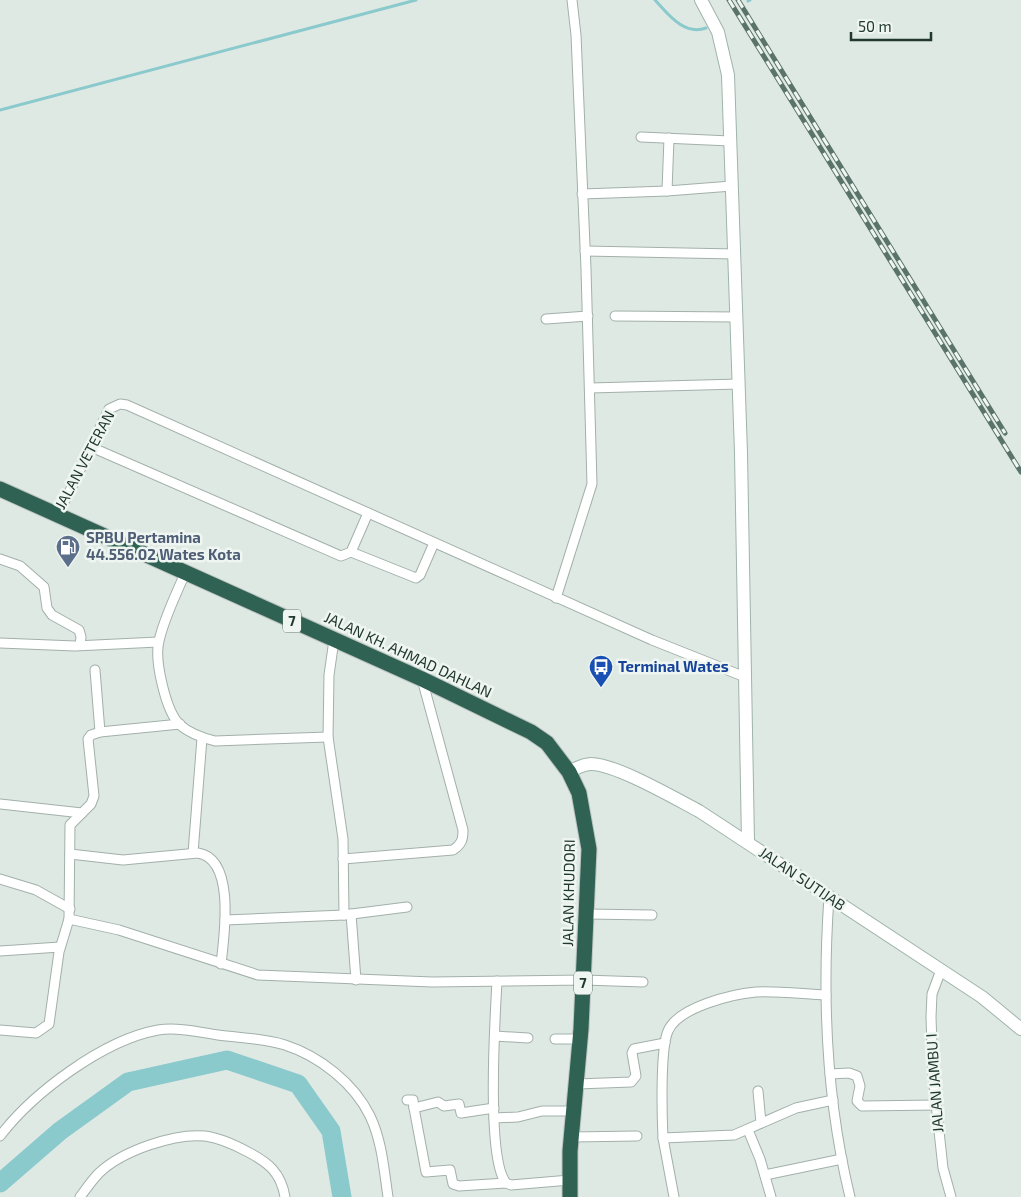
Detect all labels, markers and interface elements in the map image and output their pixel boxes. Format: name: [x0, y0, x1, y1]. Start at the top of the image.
scale bar: [851, 10, 931, 42]
text: 50 m: [858, 17, 892, 35]
street label: JALAN VETERAN: [51, 407, 118, 512]
place label: SPBU Pertamina 44.556.02 Wates Kota: [86, 528, 241, 563]
fuel station icon: SPBU Pertamina 44.556.02 Wates Kota: [55, 534, 81, 568]
street label: JALAN KH. AHMAD DAHLAN: [322, 607, 495, 701]
road number: 7: [283, 610, 301, 632]
bus stop icon: Terminal Wates: [588, 654, 614, 688]
place label: Terminal Wates: [618, 657, 729, 675]
street label: JALAN KHUDORI: [558, 839, 578, 947]
street label: JALAN SUTIJAB: [756, 843, 849, 914]
road number: 7: [574, 971, 592, 994]
street label: JALAN JAMBU I: [922, 1033, 946, 1133]

